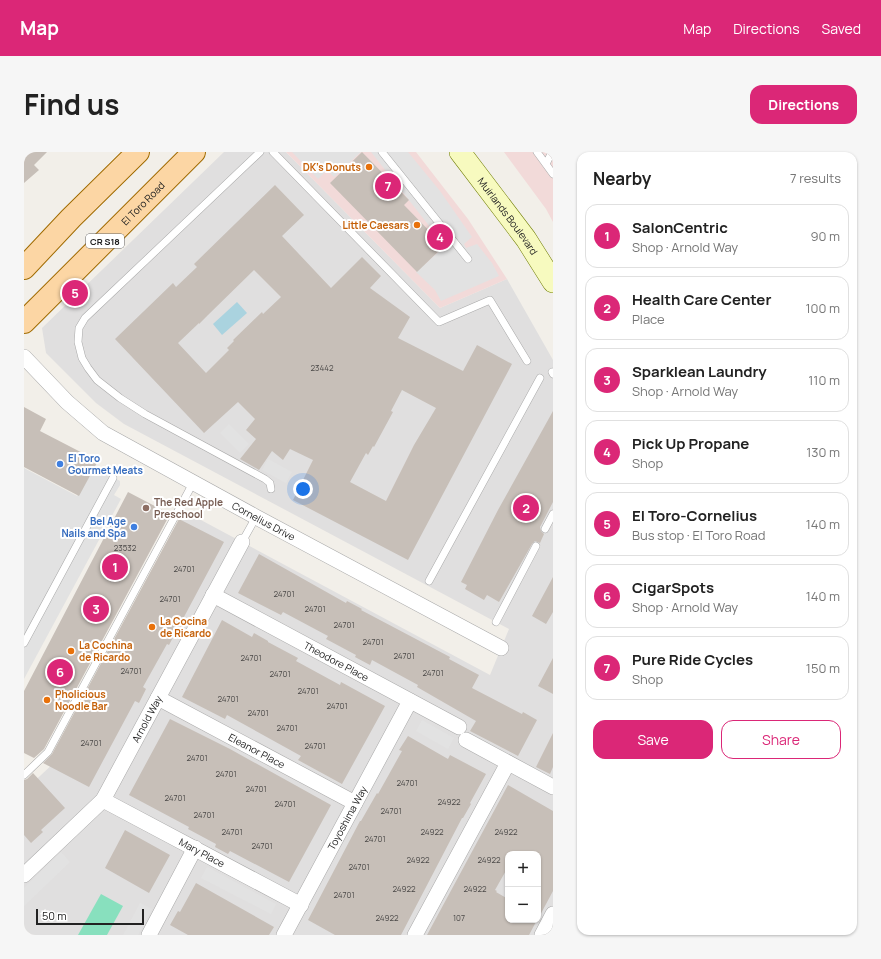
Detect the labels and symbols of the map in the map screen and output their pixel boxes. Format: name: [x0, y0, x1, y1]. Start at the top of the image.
place label: DK's Donuts: [303, 160, 362, 174]
marker: DK's Donuts: [364, 162, 374, 172]
pin: 7: [375, 171, 401, 201]
street label: Muirlands Boulevard: [475, 174, 541, 257]
street label: El Toro Road: [118, 178, 168, 228]
place label: Little Caesars: [342, 218, 410, 232]
marker: Little Caesars: [412, 220, 422, 230]
pin: 4: [427, 222, 453, 252]
road number: CR S18: [86, 234, 124, 248]
pin: 5: [62, 278, 88, 308]
house number: 23442: [310, 362, 334, 373]
place label: El Toro Gourmet Meats: [68, 451, 144, 477]
marker: El Toro Gourmet Meats: [55, 459, 65, 469]
your location: [293, 479, 313, 499]
pin: 2: [513, 493, 539, 523]
place label: The Red Apple Preschool: [154, 495, 223, 521]
street label: Cornelius Drive: [230, 498, 298, 544]
marker: The Red Apple Preschool: [141, 503, 151, 513]
place label: Bel Age Nails and Spa: [61, 514, 126, 540]
marker: Bel Age Nails and Spa: [129, 522, 139, 532]
house number: 23532: [114, 542, 137, 553]
pin: 1: [102, 552, 128, 582]
house number: 24701: [173, 563, 195, 574]
house number: 24701: [273, 588, 295, 599]
house number: 24701: [159, 593, 181, 604]
pin: 3: [83, 594, 109, 624]
house number: 24701: [304, 603, 326, 614]
place label: La Cocina de Ricardo: [160, 614, 211, 640]
house number: 24701: [333, 619, 355, 630]
marker: La Cocina de Ricardo: [147, 622, 157, 632]
house number: 24701: [362, 636, 384, 647]
place label: La Cochina de Ricardo: [79, 638, 133, 664]
street label: Theodore Place: [301, 638, 372, 684]
marker: La Cochina de Ricardo: [66, 646, 76, 656]
house number: 24701: [393, 650, 415, 661]
house number: 24701: [240, 652, 262, 663]
pin: 6: [47, 657, 73, 687]
house number: 24701: [120, 665, 142, 676]
house number: 24701: [422, 667, 444, 678]
house number: 24701: [269, 668, 291, 679]
house number: 24701: [297, 685, 319, 696]
place label: Pholicious Noodle Bar: [55, 687, 108, 713]
street label: Arnold Way: [128, 692, 165, 745]
house number: 24701: [217, 693, 239, 704]
marker: Pholicious Noodle Bar: [42, 695, 52, 705]
house number: 24701: [326, 700, 348, 711]
house number: 24701: [247, 707, 269, 718]
house number: 24701: [276, 722, 298, 733]
street label: Eleanor Place: [226, 730, 288, 772]
house number: 24701: [80, 737, 102, 748]
house number: 24701: [304, 740, 326, 751]
house number: 24701: [186, 752, 208, 763]
house number: 24701: [215, 768, 237, 779]
house number: 24701: [396, 777, 418, 788]
house number: 24701: [245, 783, 267, 794]
street label: Toyoshima Way: [324, 783, 370, 852]
house number: 24701: [164, 792, 186, 803]
house number: 24922: [437, 796, 461, 807]
house number: 24701: [274, 798, 296, 809]
house number: 24701: [380, 805, 402, 816]
house number: 24701: [193, 809, 215, 820]
house number: 24701: [221, 826, 243, 837]
house number: 24922: [420, 826, 444, 837]
house number: 24922: [494, 826, 518, 837]
house number: 24701: [364, 833, 386, 844]
street label: Mary Place: [177, 835, 227, 870]
house number: 24701: [251, 840, 273, 851]
house number: 24922: [406, 854, 430, 865]
house number: 24922: [477, 854, 501, 865]
house number: 24701: [348, 861, 370, 872]
house number: 24922: [392, 883, 416, 894]
house number: 24922: [463, 883, 487, 894]
house number: 24701: [333, 889, 355, 900]
scale bar: [36, 907, 144, 926]
house number: 24922: [375, 912, 399, 923]
house number: 107: [453, 912, 465, 923]

